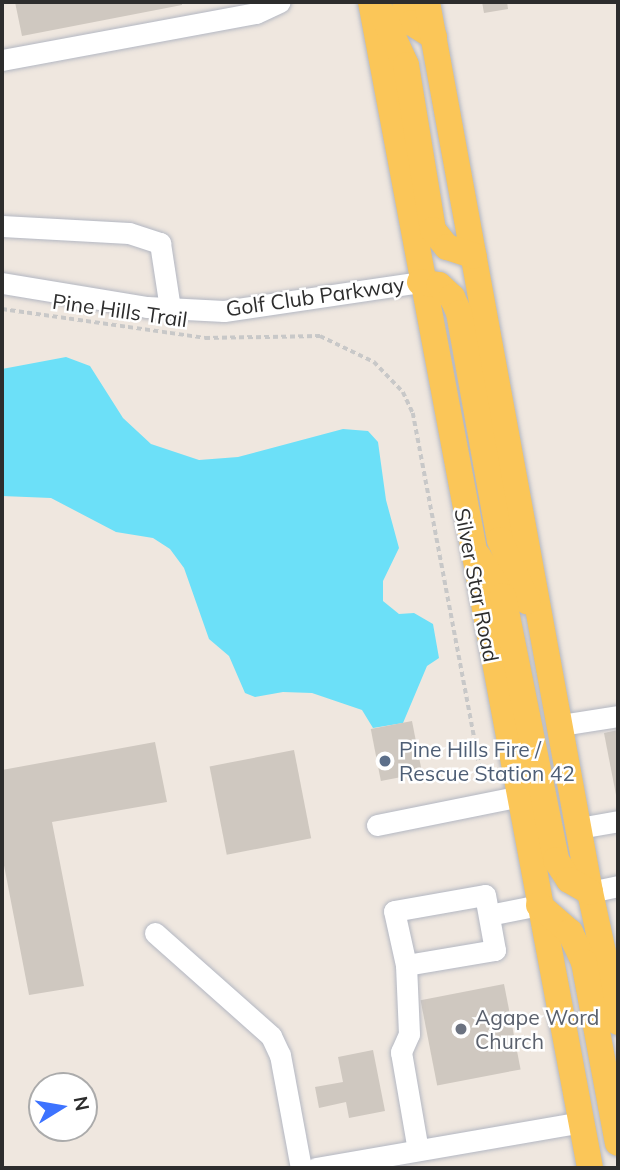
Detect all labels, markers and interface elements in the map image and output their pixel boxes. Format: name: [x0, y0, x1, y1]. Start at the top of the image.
street label: Golf Club Parkway: [224, 271, 406, 321]
street label: Pine Hills Trail: [51, 288, 189, 332]
street label: Silver Star Road: [450, 506, 504, 664]
place label: Pine Hills Fire / Rescue Station 42: [399, 736, 575, 786]
marker: Pine Hills Fire / Rescue Station 42: [377, 753, 393, 769]
place label: Agape Word Church: [475, 1004, 599, 1054]
marker: Agape Word Church: [453, 1021, 469, 1037]
north arrow: [28, 1072, 98, 1142]
text: N: [68, 1094, 95, 1113]

